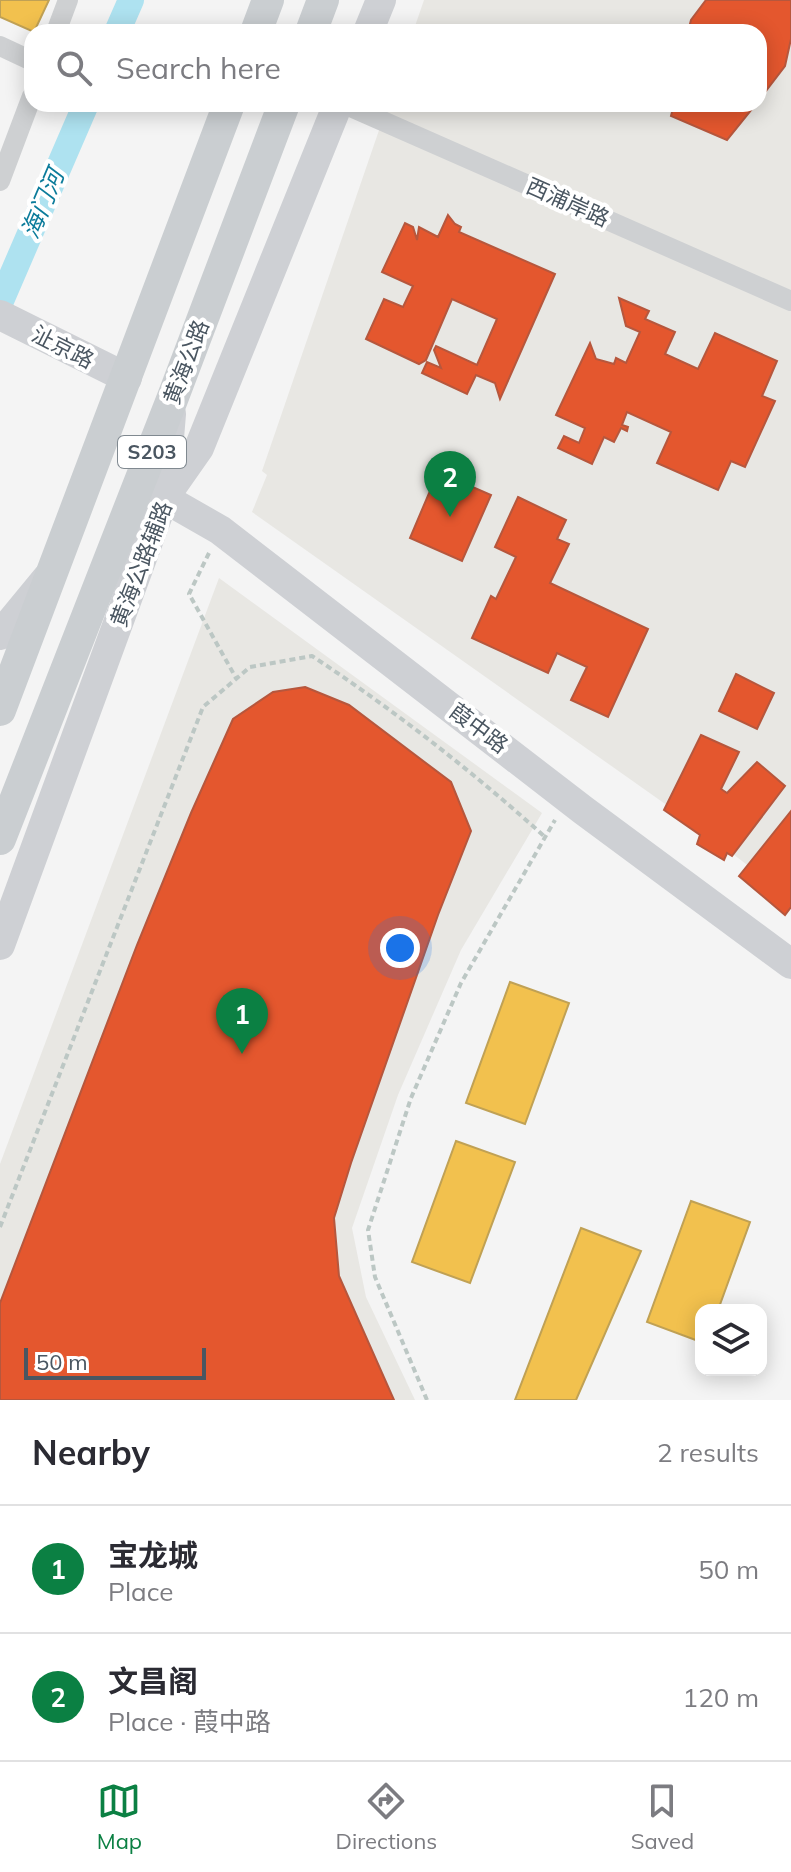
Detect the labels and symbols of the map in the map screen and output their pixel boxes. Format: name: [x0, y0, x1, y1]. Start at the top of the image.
water label: 海门河: [14, 161, 72, 243]
street label: 西浦岸路: [522, 171, 614, 233]
street label: 黄海公路: [157, 316, 215, 408]
street label: 沚京路: [27, 320, 99, 374]
road number: S203: [118, 436, 186, 468]
pin: 2: [424, 451, 476, 517]
street label: 黄海公路辅路: [104, 497, 178, 631]
street label: 葭中路: [444, 697, 514, 759]
your location: [380, 928, 420, 968]
pin: 1: [216, 988, 268, 1054]
scale bar: [24, 1344, 206, 1380]

